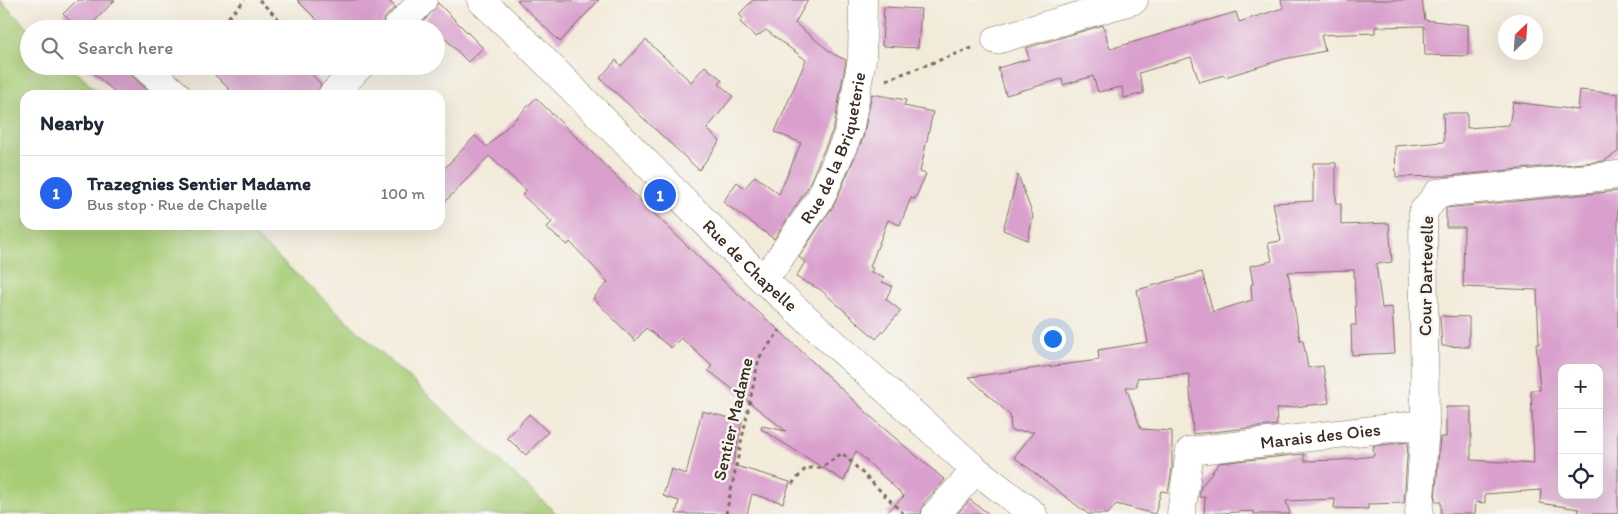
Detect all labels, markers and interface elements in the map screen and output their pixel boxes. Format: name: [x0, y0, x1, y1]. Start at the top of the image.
north arrow: [1498, 15, 1543, 60]
search box: [20, 20, 445, 75]
icon: search: [38, 34, 66, 62]
text: Search here: [78, 36, 173, 59]
street label: Rue de la Briqueterie: [795, 70, 870, 228]
text: Nearby: [40, 110, 104, 135]
text: Trazegnies Sentier Madame: [87, 172, 311, 195]
pin: 1: [644, 176, 676, 214]
text: 1: [52, 184, 60, 203]
text: 100 m: [381, 184, 425, 203]
text: Bus stop · Rue de Chapelle: [87, 195, 267, 214]
street label: Rue de Chapelle: [698, 215, 802, 316]
street label: Cour Dartevelle: [1414, 216, 1438, 336]
your location: [1040, 326, 1066, 352]
street label: Sentier Madame: [708, 355, 758, 483]
map controls: [1558, 364, 1603, 499]
button: +: [1558, 364, 1603, 409]
button: −: [1558, 409, 1603, 454]
street label: Marais des Oies: [1259, 418, 1382, 454]
button: locate: [1558, 454, 1603, 499]

